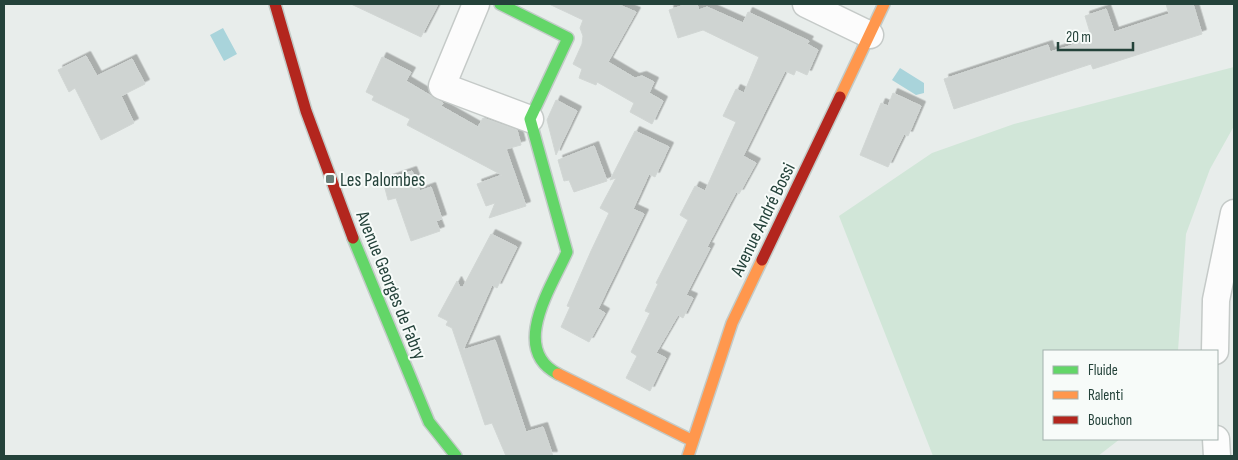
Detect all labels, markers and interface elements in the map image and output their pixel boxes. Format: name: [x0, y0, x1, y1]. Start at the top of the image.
scale bar: [1058, 20, 1133, 52]
text: 20 m: [1066, 28, 1091, 47]
street label: Avenue André Bossi: [726, 159, 801, 281]
place label: Les Palombes: [340, 169, 426, 192]
marker: Les Palombes: [324, 173, 336, 185]
street label: Avenue Georges de Fabry: [350, 207, 431, 364]
legend: [1043, 350, 1218, 440]
text: Fluide: [1088, 361, 1118, 380]
text: Ralenti: [1088, 386, 1123, 405]
text: Bouchon: [1088, 411, 1132, 430]

